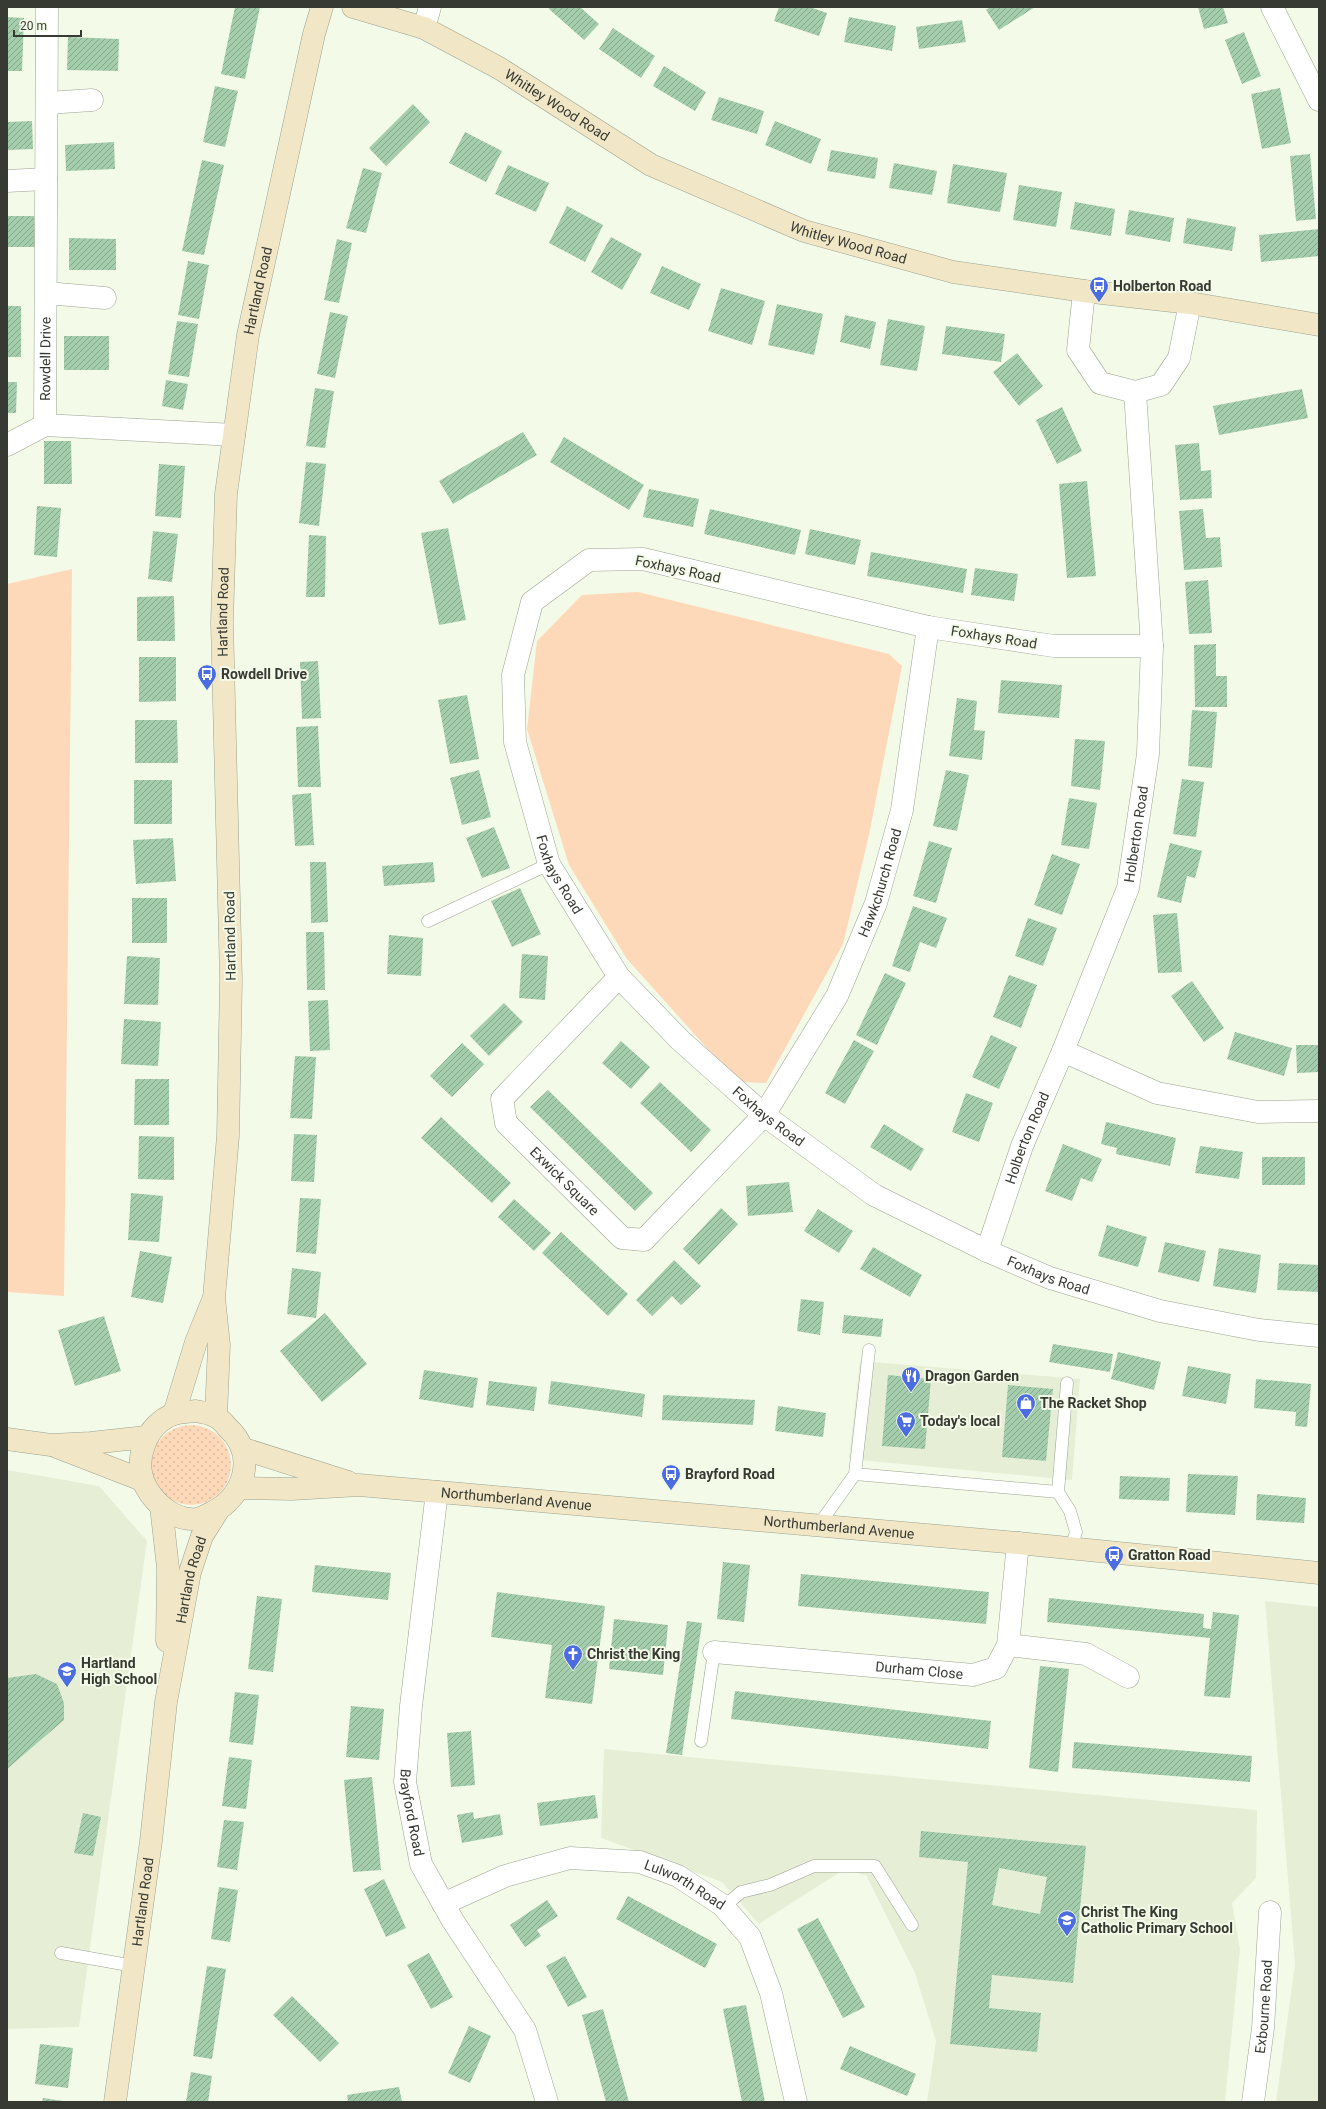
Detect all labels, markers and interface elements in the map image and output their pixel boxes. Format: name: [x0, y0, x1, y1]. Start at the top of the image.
scale bar: [14, 12, 81, 38]
text: 20 m: [20, 19, 47, 33]
street label: Whitley Wood Road: [502, 66, 612, 144]
street label: Whitley Wood Road: [788, 218, 909, 267]
street label: Hartland Road: [240, 245, 275, 336]
bus stop icon: Holberton Road: [1088, 275, 1110, 303]
place label: Holberton Road: [1113, 278, 1212, 294]
street label: Rowdell Drive: [37, 317, 54, 401]
street label: Foxhays Road: [634, 552, 722, 586]
street label: Hartland Road: [214, 567, 232, 657]
street label: Foxhays Road: [950, 622, 1038, 652]
bus stop icon: Rowdell Drive: [196, 663, 218, 691]
place label: Rowdell Drive: [221, 666, 307, 682]
street label: Holberton Road: [1121, 785, 1151, 884]
street label: Hawkchurch Road: [855, 827, 904, 939]
street label: Foxhays Road: [533, 833, 586, 917]
street label: Hartland Road: [221, 891, 239, 981]
street label: Foxhays Road: [729, 1083, 808, 1150]
street label: Holberton Road: [1002, 1089, 1052, 1186]
street label: Exwick Square: [527, 1144, 602, 1219]
street label: Foxhays Road: [1005, 1253, 1092, 1298]
restaurant icon: Dragon Garden: [900, 1365, 922, 1393]
place label: Dragon Garden: [925, 1368, 1019, 1384]
shop icon: The Racket Shop: [1015, 1392, 1037, 1420]
place label: The Racket Shop: [1040, 1395, 1147, 1411]
supermarket icon: Today's local: [895, 1410, 917, 1438]
place label: Today's local: [920, 1413, 1000, 1429]
bus stop icon: Brayford Road: [660, 1463, 682, 1491]
place label: Brayford Road: [685, 1466, 775, 1482]
street label: Northumberland Avenue: [440, 1484, 592, 1513]
street label: Northumberland Avenue: [763, 1513, 915, 1542]
street label: Hartland Road: [173, 1534, 209, 1625]
bus stop icon: Gratton Road: [1103, 1544, 1125, 1572]
place label: Gratton Road: [1128, 1547, 1211, 1563]
church icon: Christ the King: [562, 1643, 584, 1671]
place label: Christ the King: [587, 1646, 680, 1662]
place label: Hartland High School: [81, 1655, 157, 1687]
street label: Durham Close: [875, 1658, 964, 1682]
school or university icon: Hartland High School: [56, 1660, 78, 1688]
street label: Brayford Road: [397, 1768, 427, 1858]
street label: Hartland Road: [129, 1856, 157, 1947]
street label: Lulworth Road: [642, 1856, 728, 1913]
place label: Christ The King Catholic Primary School: [1081, 1904, 1233, 1936]
school or university icon: Christ The King Catholic Primary School: [1056, 1909, 1078, 1937]
street label: Exbourne Road: [1252, 1959, 1275, 2055]

